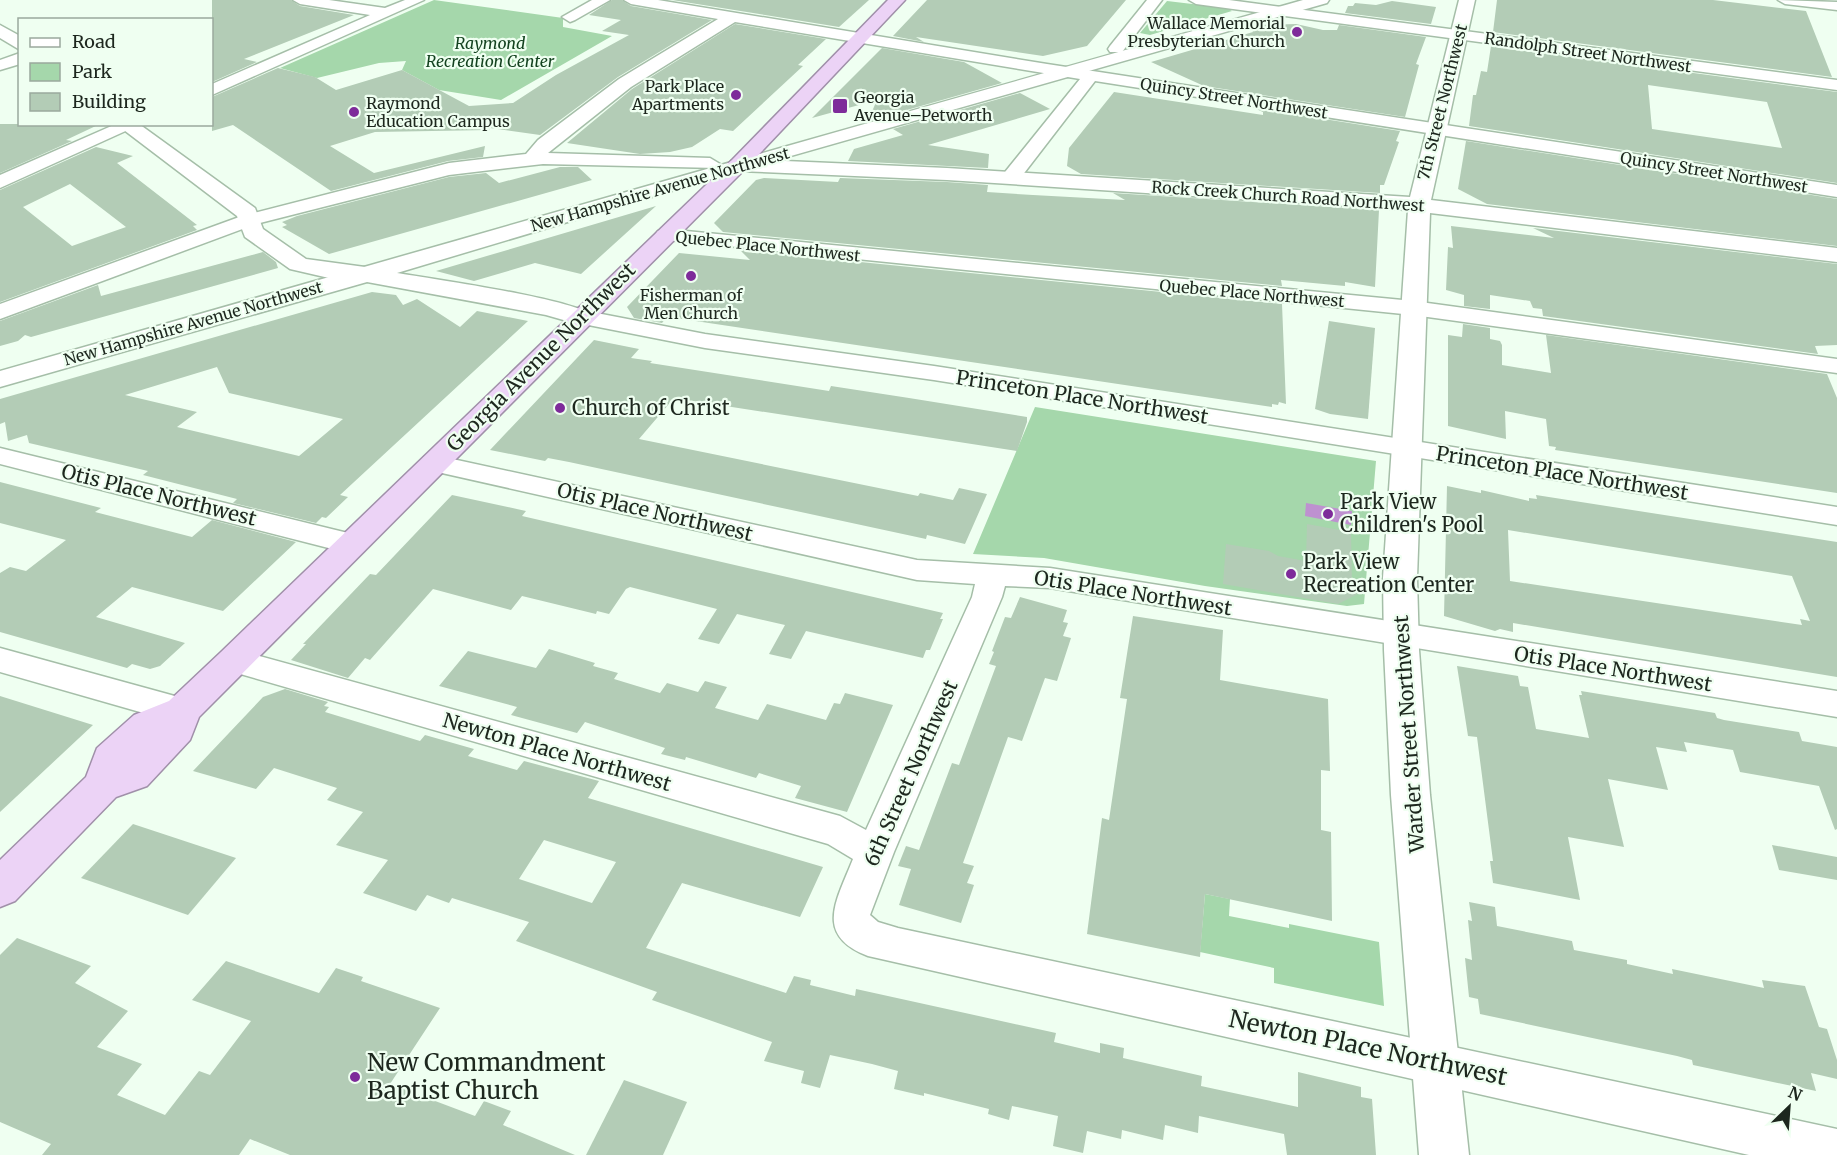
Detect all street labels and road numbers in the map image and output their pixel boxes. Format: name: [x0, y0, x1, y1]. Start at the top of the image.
street label: 7th Street Northwest: [1413, 21, 1471, 182]
street label: Randolph Street Northwest: [1483, 28, 1694, 77]
street label: Quincy Street Northwest: [1139, 73, 1330, 123]
street label: New Hampshire Avenue Northwest: [528, 142, 792, 236]
street label: Quincy Street Northwest: [1619, 147, 1810, 197]
street label: Rock Creek Church Road Northwest: [1151, 176, 1426, 216]
street label: Quebec Place Northwest: [675, 226, 862, 266]
street label: Georgia Avenue Northwest: [441, 257, 640, 456]
street label: Quebec Place Northwest: [1159, 275, 1346, 311]
street label: New Hampshire Avenue Northwest: [61, 276, 325, 370]
street label: Princeton Place Northwest: [954, 364, 1210, 429]
street label: Princeton Place Northwest: [1434, 440, 1690, 505]
street label: Otis Place Northwest: [59, 458, 259, 531]
street label: Otis Place Northwest: [555, 477, 756, 546]
street label: Otis Place Northwest: [1032, 565, 1234, 621]
street label: Warder Street Northwest: [1388, 614, 1429, 855]
street label: Otis Place Northwest: [1512, 641, 1714, 697]
street label: 6th Street Northwest: [858, 676, 963, 870]
street label: Newton Place Northwest: [440, 707, 674, 796]
street label: Newton Place Northwest: [1226, 1003, 1511, 1092]

